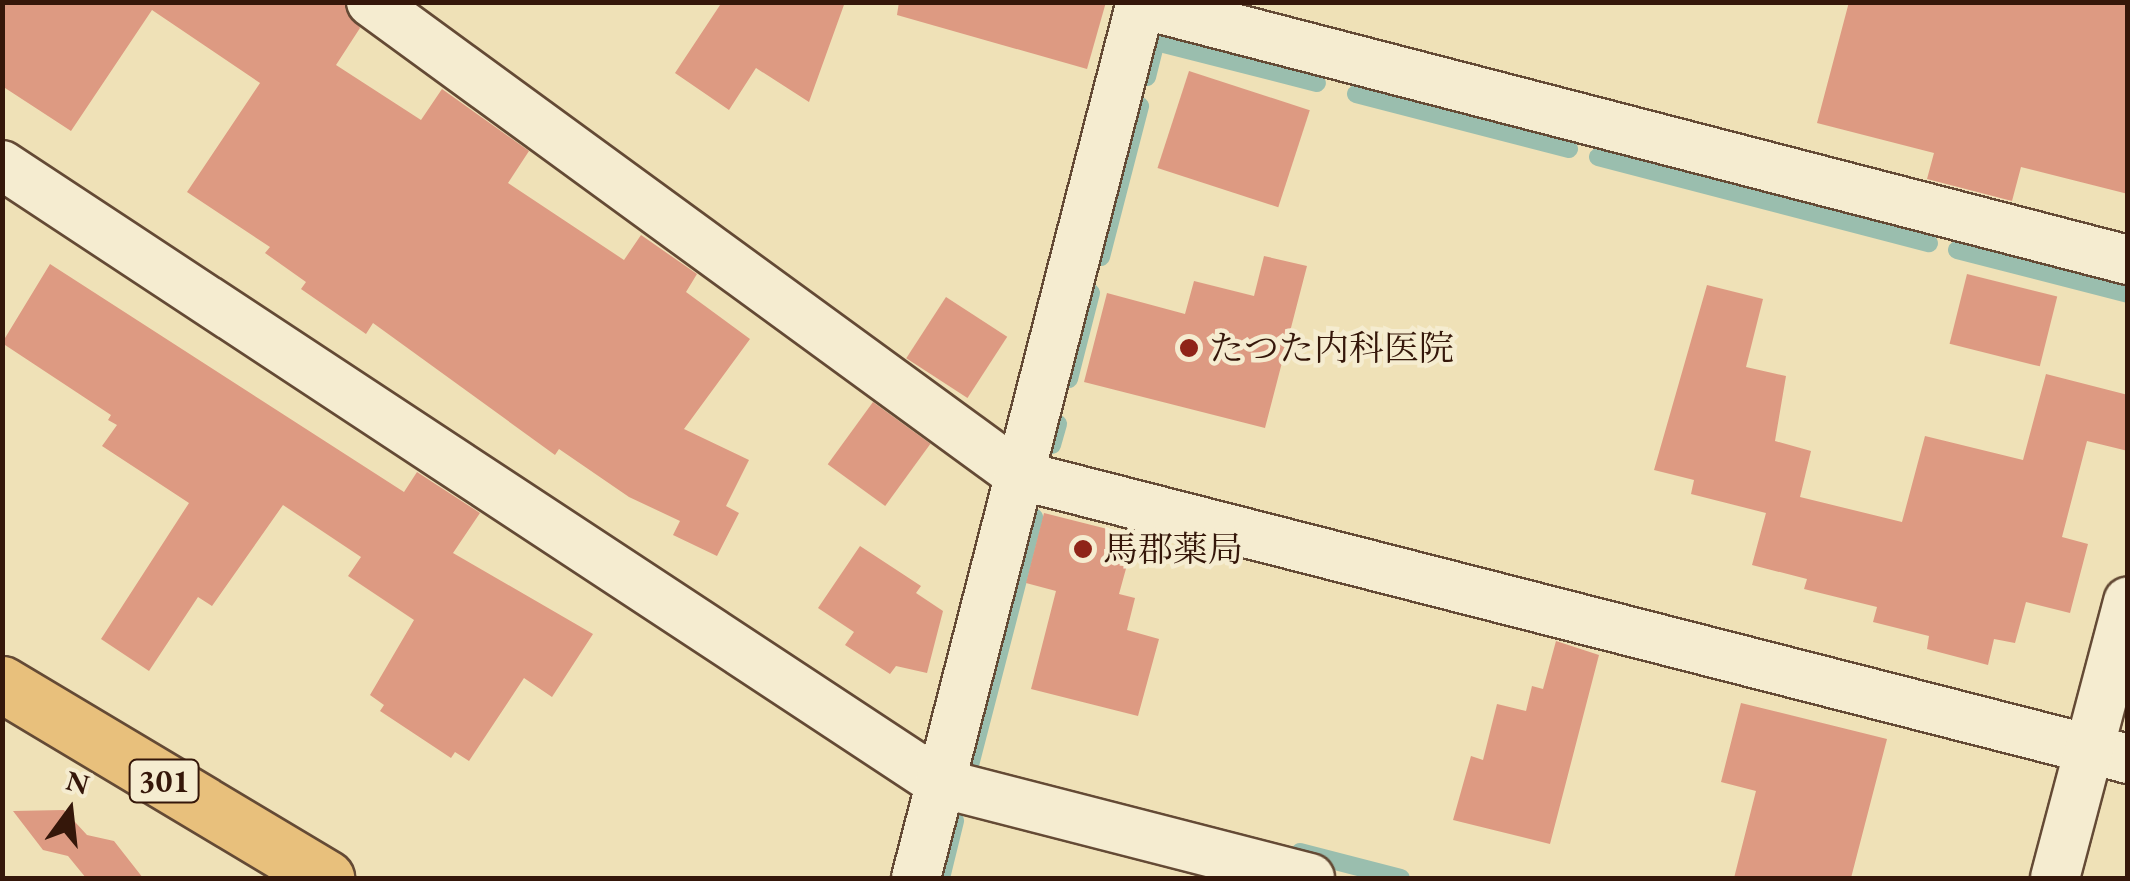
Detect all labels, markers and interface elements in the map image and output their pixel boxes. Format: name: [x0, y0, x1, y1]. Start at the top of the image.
place label: たつた内科医院: [1209, 327, 1454, 369]
marker: たつた内科医院: [1178, 337, 1200, 359]
place label: 馬郡薬局: [1103, 528, 1243, 570]
marker: 馬郡薬局: [1072, 538, 1094, 560]
road number: 301: [126, 754, 202, 808]
north arrow: [20, 761, 120, 861]
text: N: [62, 762, 93, 802]

